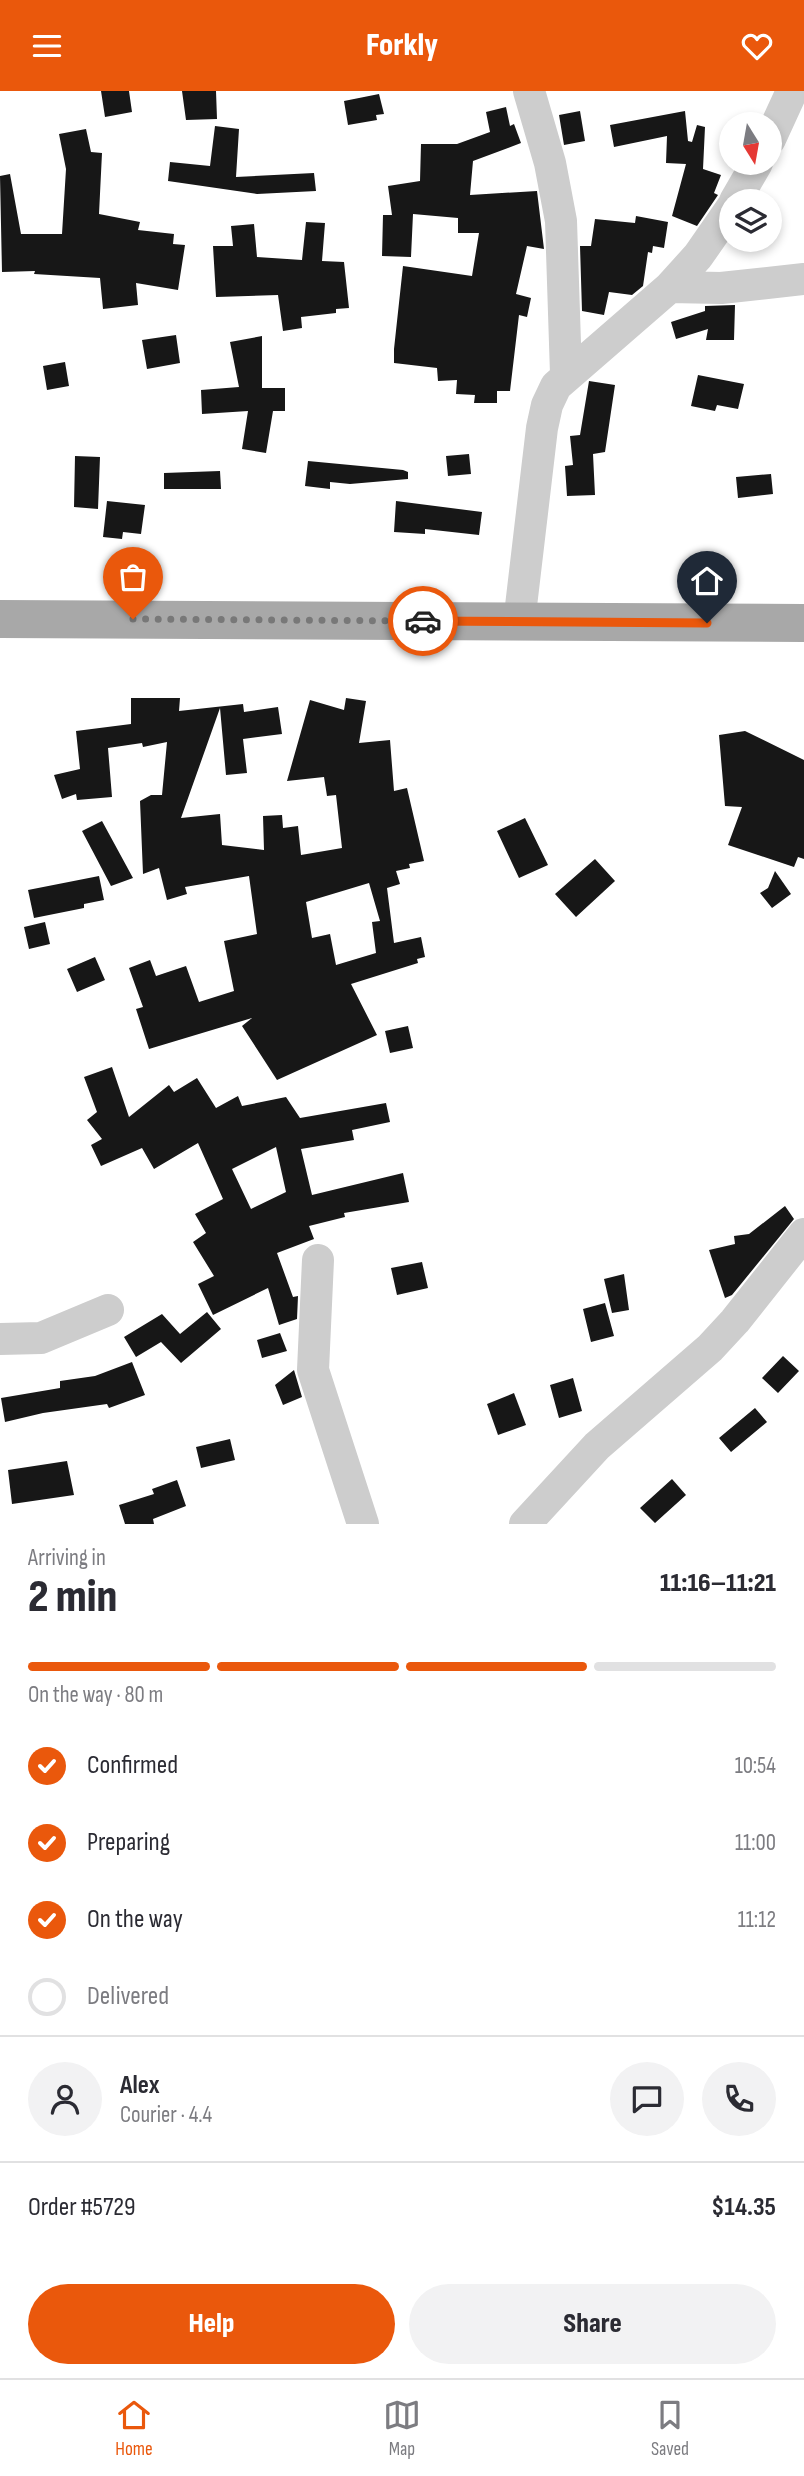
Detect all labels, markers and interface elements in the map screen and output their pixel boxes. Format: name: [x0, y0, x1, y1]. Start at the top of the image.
text: Forkly: [366, 26, 438, 65]
icon: menu: [28, 27, 66, 65]
icon: heart: [738, 27, 776, 65]
north arrow: [719, 112, 782, 175]
map controls: [719, 112, 782, 252]
button: layers: [719, 189, 782, 252]
pin: [103, 547, 163, 619]
pin: [677, 551, 737, 623]
icon: bag: [114, 558, 152, 596]
icon: home: [688, 562, 726, 600]
courier: [388, 586, 458, 656]
icon: car: [404, 602, 442, 640]
text: Arriving in: [28, 1544, 106, 1572]
text: 11:16–11:21: [660, 1568, 776, 1599]
text: 2 min: [28, 1570, 117, 1625]
text: On the way · 80 m: [28, 1681, 163, 1709]
icon: check: [28, 1747, 66, 1785]
text: Confirmed: [87, 1750, 178, 1781]
text: 10:54: [735, 1752, 776, 1780]
icon: check: [28, 1824, 66, 1862]
text: Preparing: [87, 1827, 170, 1858]
text: 11:00: [735, 1829, 776, 1857]
icon: check: [28, 1901, 66, 1939]
text: On the way: [87, 1904, 183, 1935]
text: 11:12: [738, 1906, 776, 1934]
text: Delivered: [87, 1981, 169, 2012]
button: person: [28, 2062, 102, 2136]
button: chat: [610, 2062, 684, 2136]
button: phone: [702, 2062, 776, 2136]
text: Alex: [120, 2070, 160, 2101]
text: Courier · 4.4: [120, 2101, 212, 2129]
text: Order #5729: [28, 2192, 136, 2223]
text: $14.35: [711, 2192, 776, 2223]
button: Help: [28, 2284, 395, 2364]
button: Share: [409, 2284, 776, 2364]
tab: Home: [115, 2396, 153, 2461]
tab: Map: [383, 2396, 421, 2461]
tab: Saved: [651, 2396, 689, 2461]

